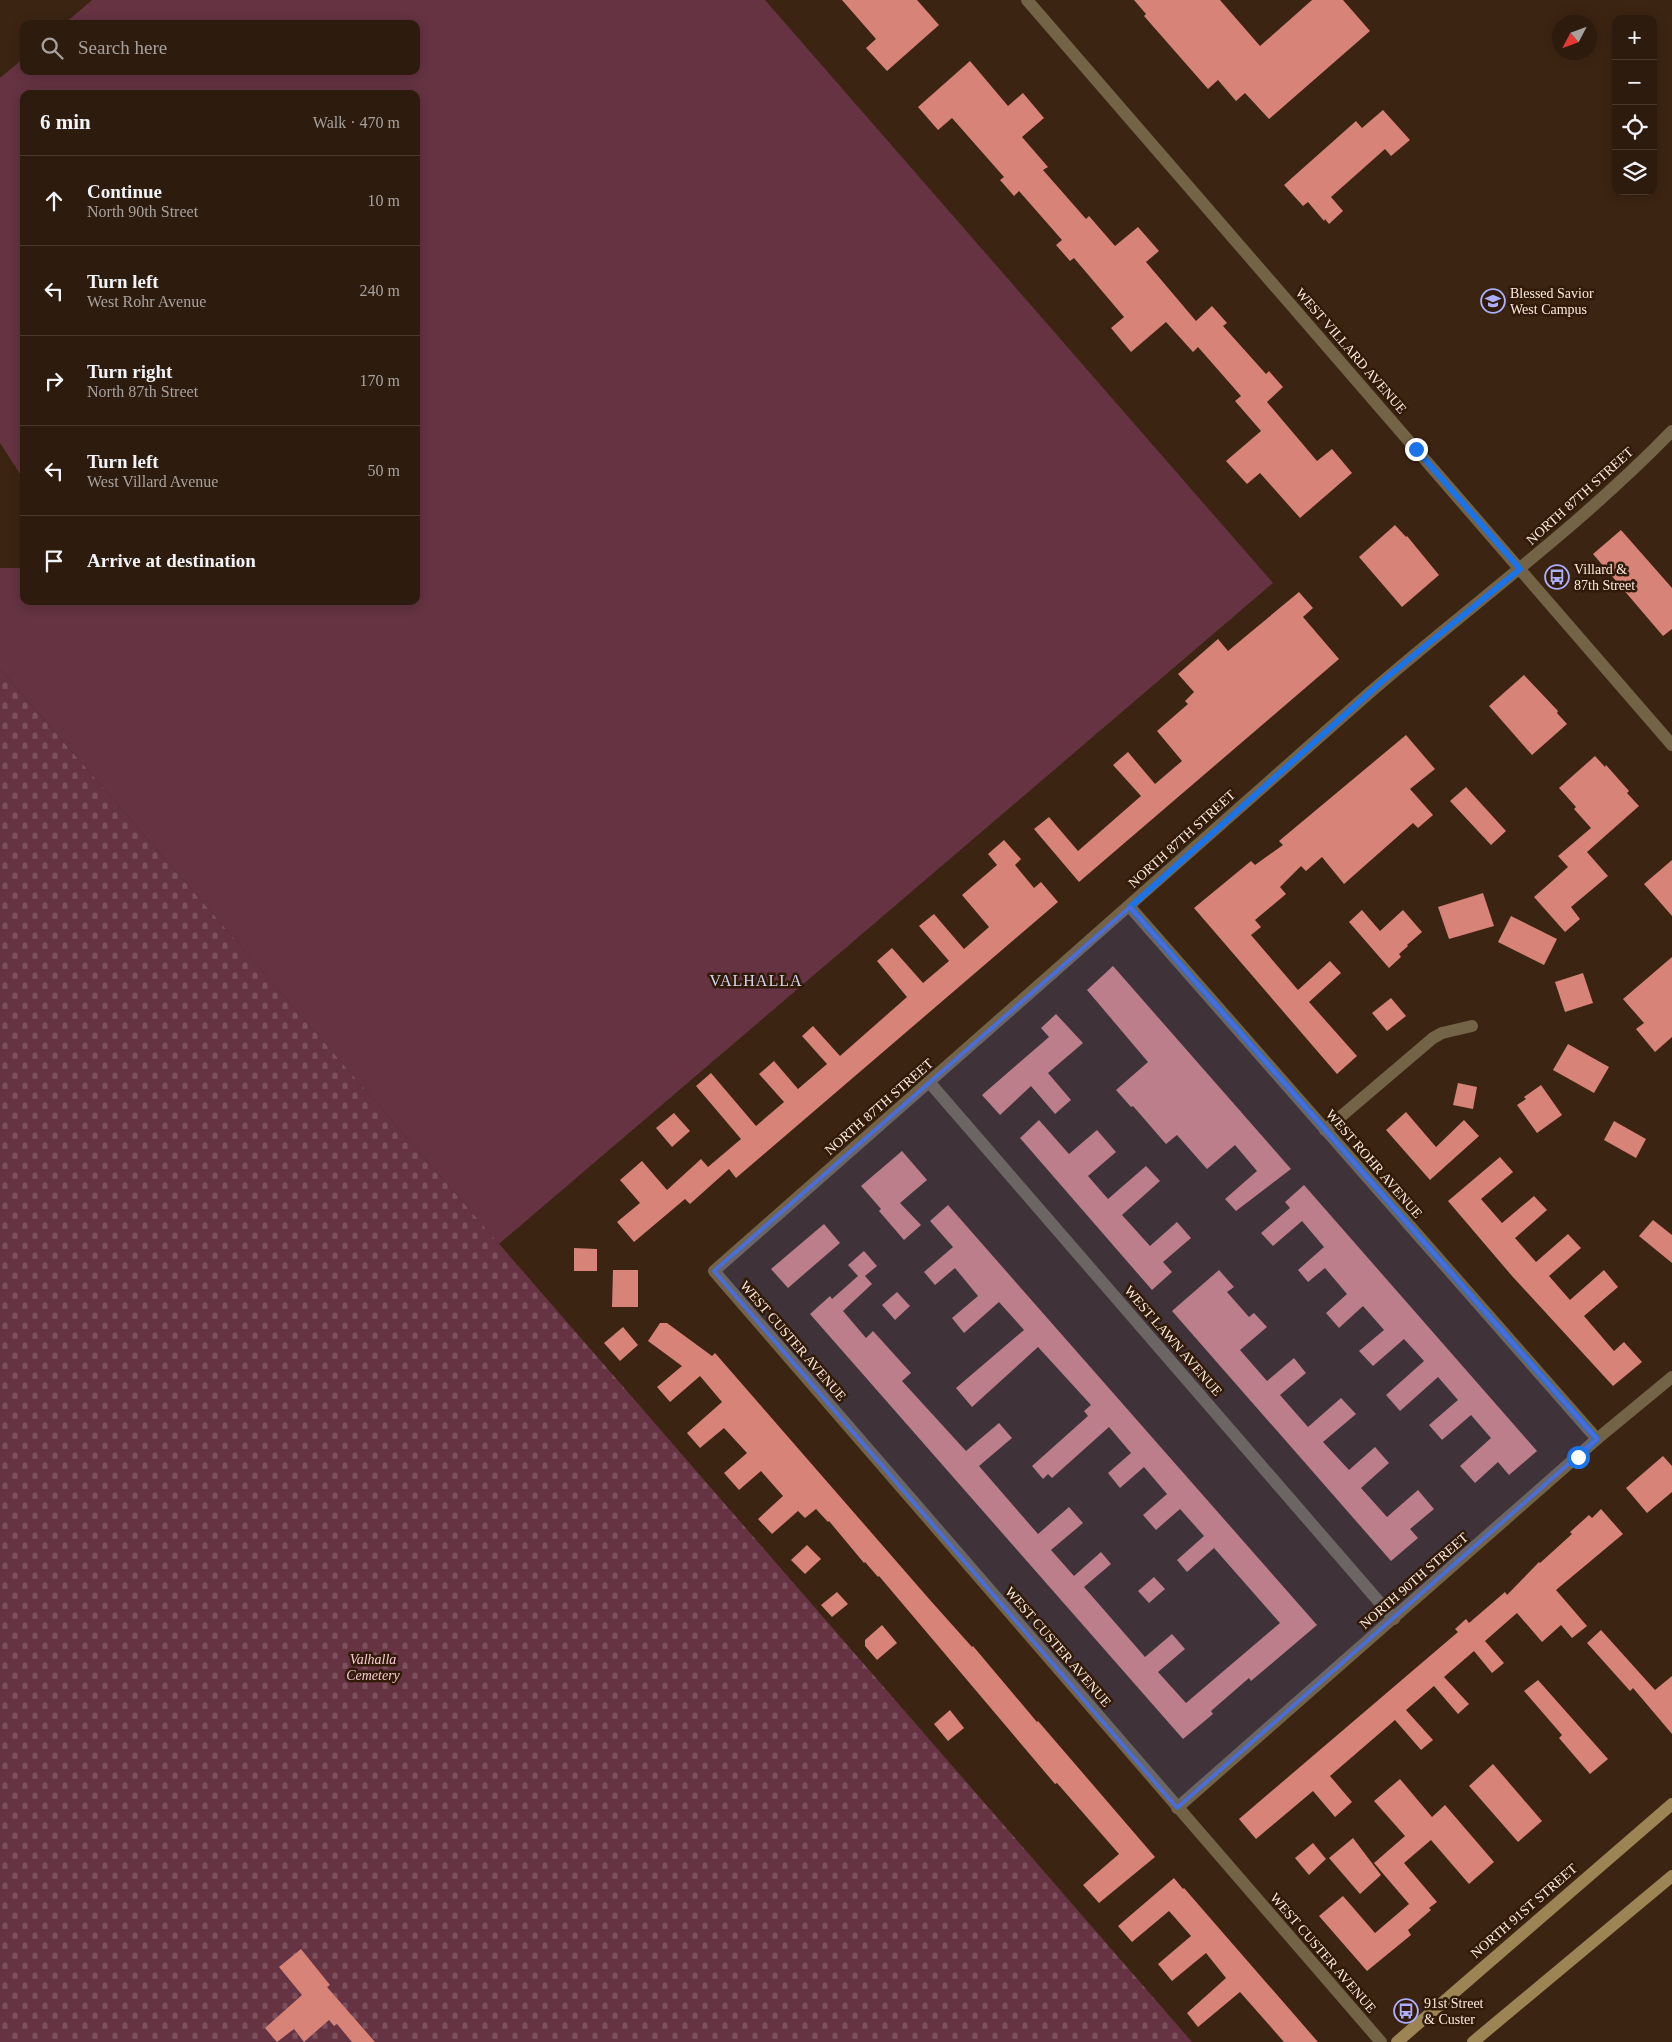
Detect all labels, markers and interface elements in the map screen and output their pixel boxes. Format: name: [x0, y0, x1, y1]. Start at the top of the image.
north arrow: [1552, 15, 1597, 60]
map controls: [1612, 15, 1657, 195]
button: +: [1612, 15, 1657, 60]
search box: [20, 20, 420, 75]
icon: search: [38, 34, 66, 62]
text: Search here: [78, 37, 167, 58]
button: −: [1612, 60, 1657, 105]
button: locate: [1612, 105, 1657, 150]
text: 6 min: [40, 110, 91, 134]
text: Walk · 470 m: [313, 114, 400, 131]
button: layers: [1612, 150, 1657, 195]
text: Continue: [87, 181, 162, 202]
icon: ahead: [40, 187, 68, 215]
text: 10 m: [368, 192, 400, 209]
text: North 90th Street: [87, 203, 198, 220]
text: Turn left: [87, 271, 159, 292]
icon: left: [40, 277, 68, 305]
text: 240 m: [360, 282, 400, 299]
street label: WEST VILLARD AVENUE: [1293, 285, 1409, 417]
place label: Blessed Savior West Campus: [1510, 286, 1594, 317]
school or university icon: Blessed Savior West Campus: [1480, 288, 1506, 314]
text: West Rohr Avenue: [87, 293, 206, 310]
text: Turn right: [87, 361, 172, 382]
icon: right: [40, 367, 68, 395]
text: 170 m: [360, 372, 400, 389]
text: North 87th Street: [87, 383, 198, 400]
route end: [1405, 438, 1428, 461]
street label: NORTH 87TH STREET: [1524, 444, 1637, 548]
text: Turn left: [87, 451, 159, 472]
icon: left: [40, 457, 68, 485]
text: 50 m: [368, 462, 400, 479]
text: West Villard Avenue: [87, 473, 218, 490]
icon: arrive: [40, 547, 68, 575]
text: Arrive at destination: [87, 550, 256, 571]
place label: Villard & 87th Street: [1574, 562, 1635, 593]
bus stop icon: Villard & 87th Street: [1544, 564, 1570, 590]
street label: NORTH 87TH STREET: [1126, 787, 1239, 891]
district label: VALHALLA: [709, 972, 803, 989]
street label: NORTH 87TH STREET: [822, 1056, 936, 1158]
street label: WEST ROHR AVENUE: [1323, 1107, 1425, 1221]
street label: WEST CUSTER AVENUE: [737, 1278, 849, 1404]
street label: WEST LAWN AVENUE: [1121, 1283, 1225, 1399]
route start: [1567, 1446, 1590, 1469]
street label: NORTH 90TH STREET: [1357, 1530, 1471, 1632]
street label: WEST CUSTER AVENUE: [1002, 1584, 1114, 1710]
park label: Valhalla Cemetery: [346, 1652, 401, 1683]
street label: NORTH 91ST STREET: [1468, 1861, 1581, 1961]
street label: WEST CUSTER AVENUE: [1267, 1890, 1379, 2016]
place label: 91st Street & Custer: [1424, 1996, 1484, 2027]
bus stop icon: 91st Street & Custer: [1393, 1998, 1419, 2024]

